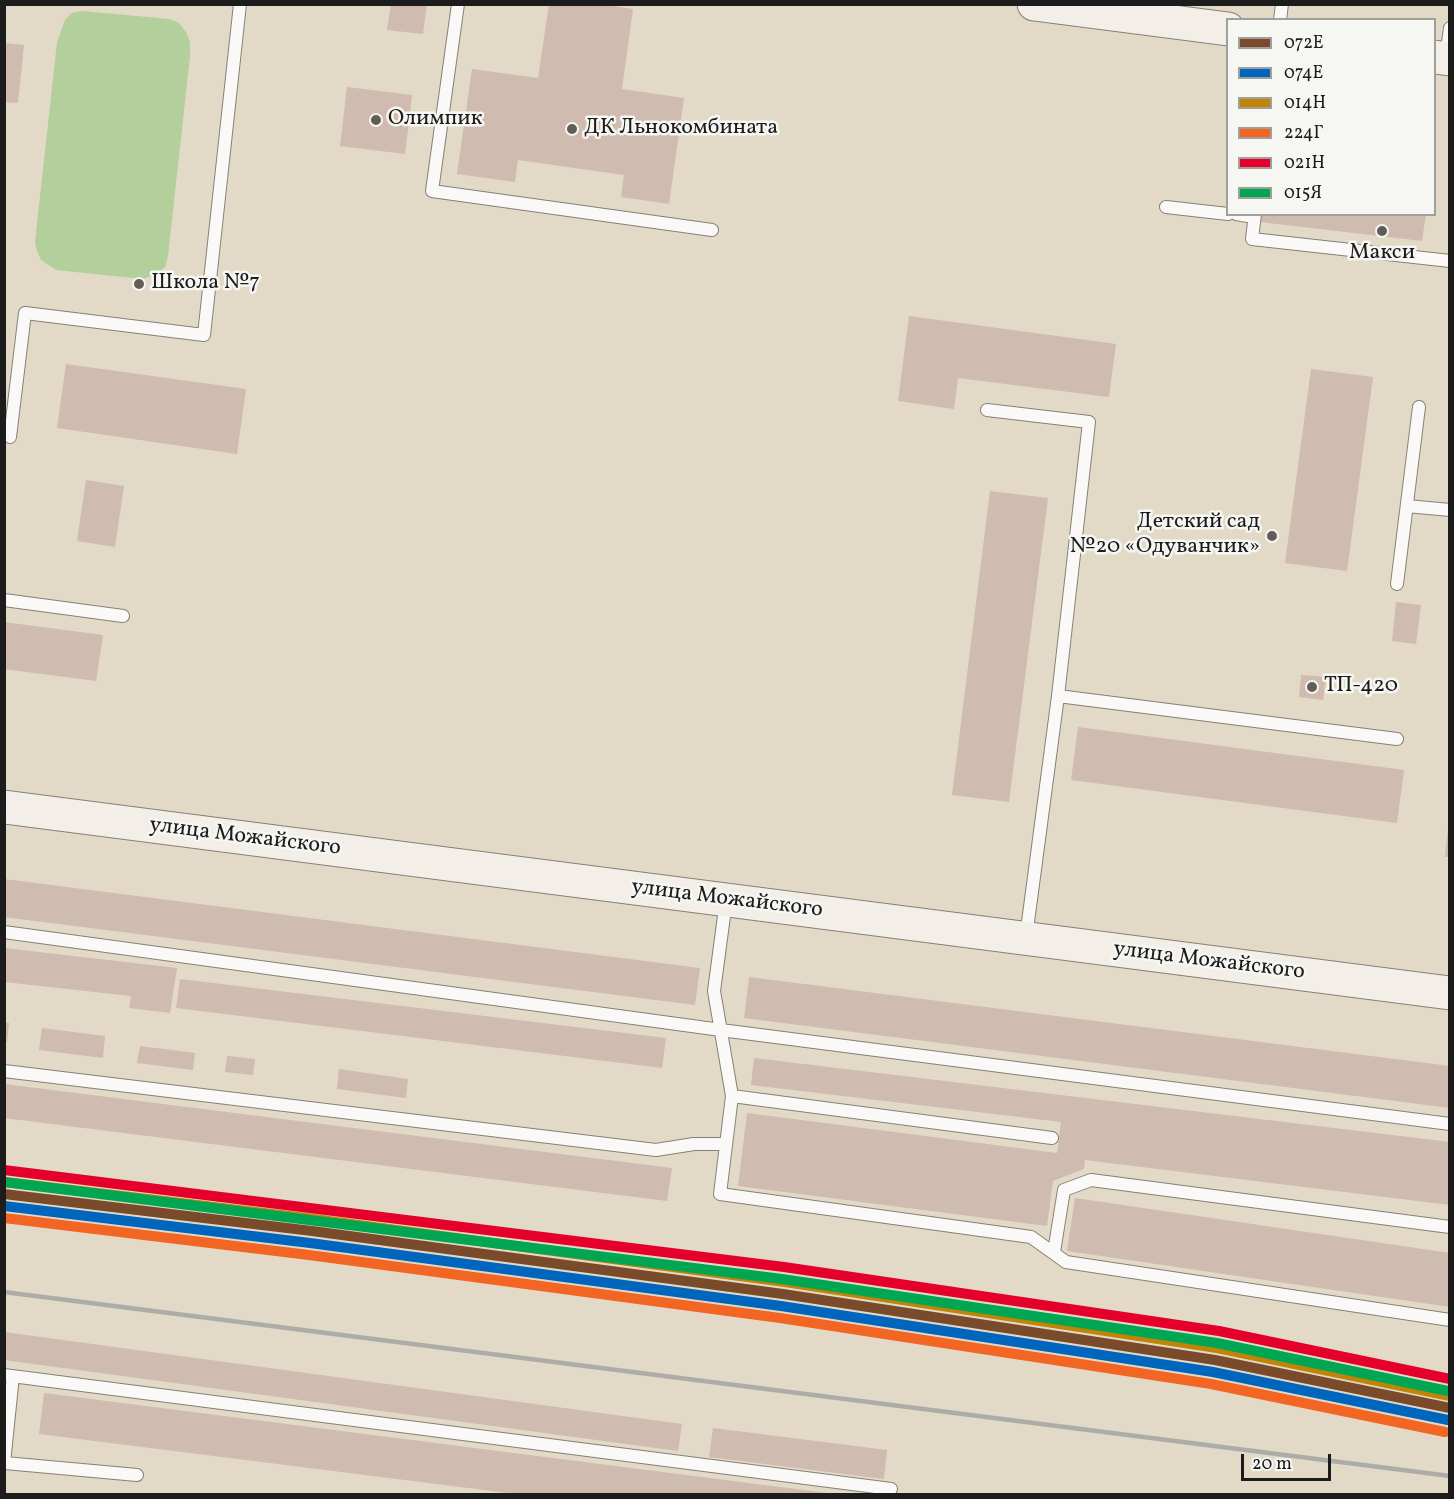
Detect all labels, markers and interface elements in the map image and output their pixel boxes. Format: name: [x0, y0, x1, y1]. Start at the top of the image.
legend: [1226, 18, 1436, 216]
text: 072Е: [1284, 31, 1324, 56]
text: 074Е: [1284, 61, 1323, 86]
text: 014Н: [1284, 91, 1326, 116]
place label: Олимпик: [388, 107, 482, 133]
marker: Олимпик: [369, 113, 383, 127]
place label: ДК Льнокомбината: [584, 116, 778, 142]
text: 224Г: [1284, 121, 1324, 146]
marker: ДК Льнокомбината: [565, 122, 579, 136]
text: 021Н: [1284, 151, 1325, 176]
text: 015Я: [1284, 181, 1322, 206]
marker: Макси: [1375, 224, 1389, 238]
place label: Макси: [1349, 241, 1415, 267]
place label: Школа №7: [151, 271, 260, 297]
marker: Школа №7: [132, 277, 146, 291]
place label: Детский сад №20 «Одуванчик»: [1070, 510, 1260, 562]
marker: Детский сад №20 «Одуванчик»: [1265, 529, 1279, 543]
place label: ТП-420: [1324, 674, 1398, 700]
marker: ТП-420: [1305, 680, 1319, 694]
street label: улица Можайского: [148, 813, 342, 863]
street label: улица Можайского: [630, 875, 824, 925]
street label: улица Можайского: [1112, 937, 1306, 987]
scale bar: [1244, 1442, 1334, 1480]
text: 20 m: [1252, 1452, 1292, 1477]

